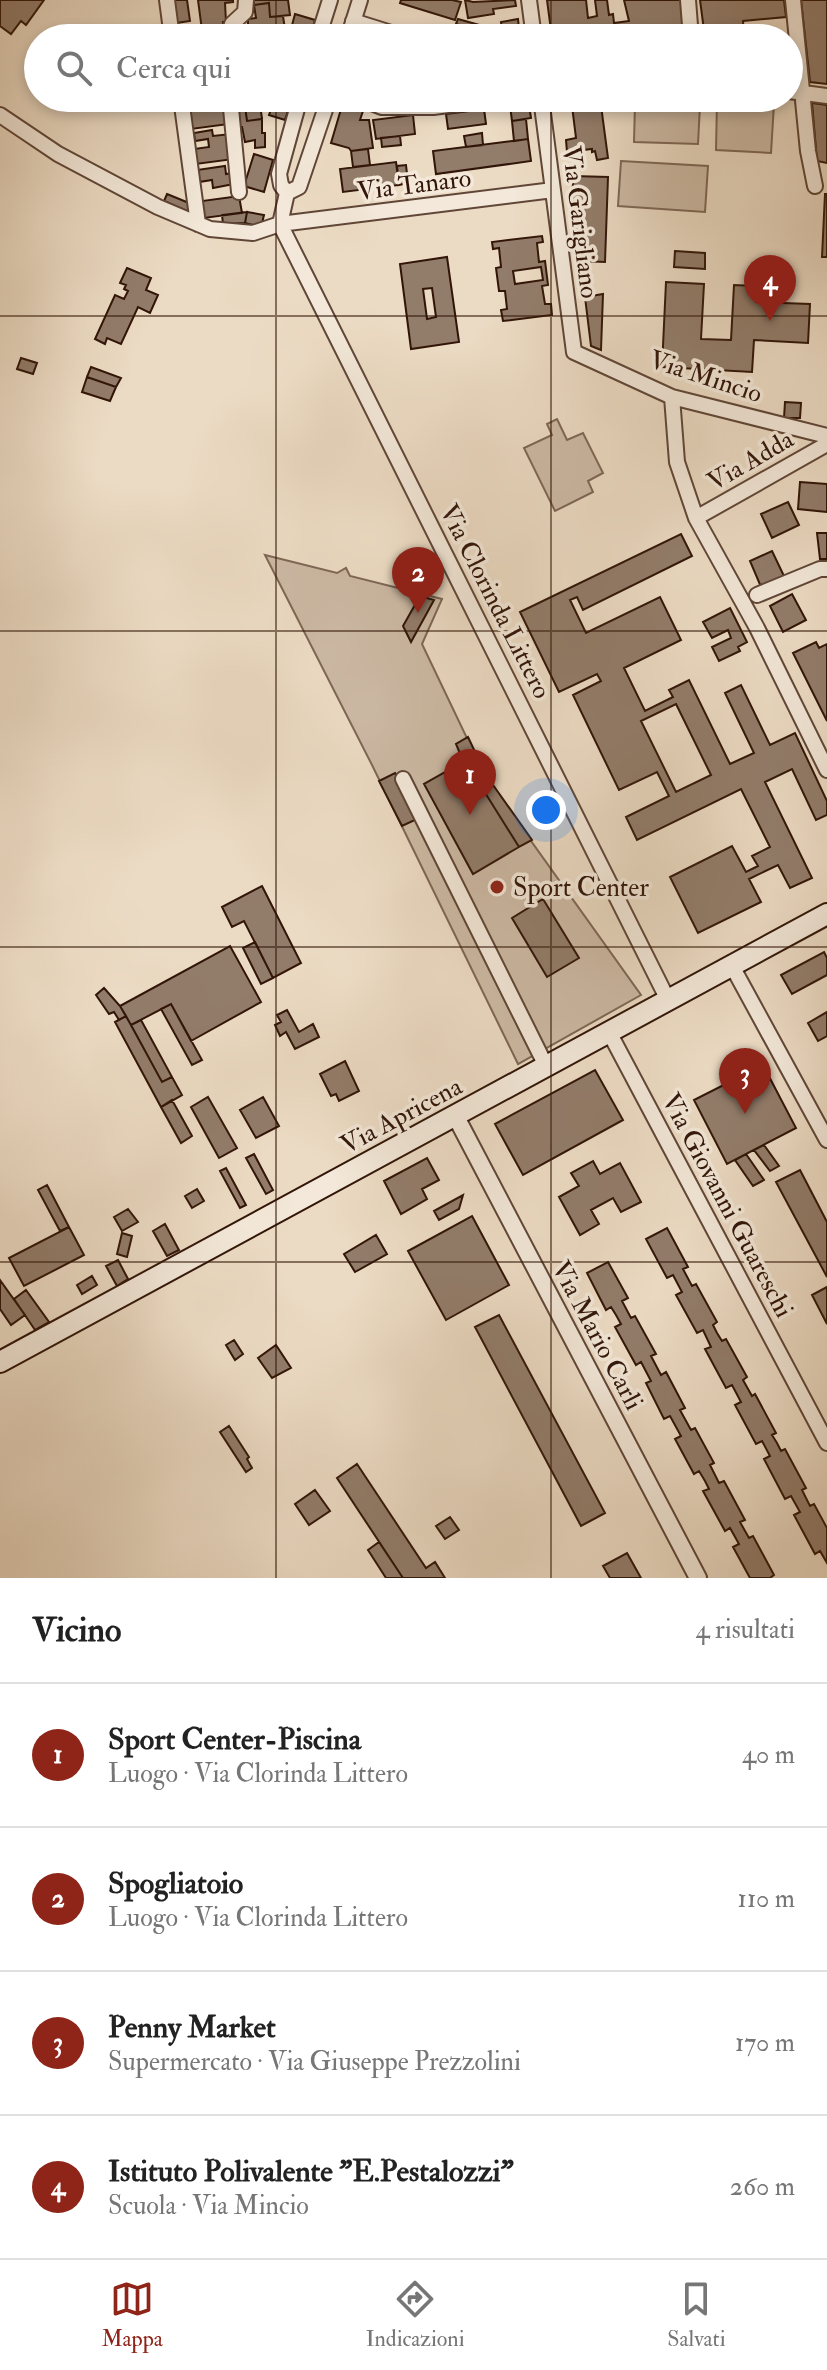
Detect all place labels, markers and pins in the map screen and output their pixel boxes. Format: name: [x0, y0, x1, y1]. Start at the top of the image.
pin: 4: [744, 255, 796, 321]
pin: 2: [392, 547, 444, 613]
pin: 1: [444, 749, 496, 815]
place label: Sport Center: [513, 872, 649, 905]
marker: Sport Center: [488, 878, 506, 896]
pin: 3: [719, 1048, 771, 1114]

